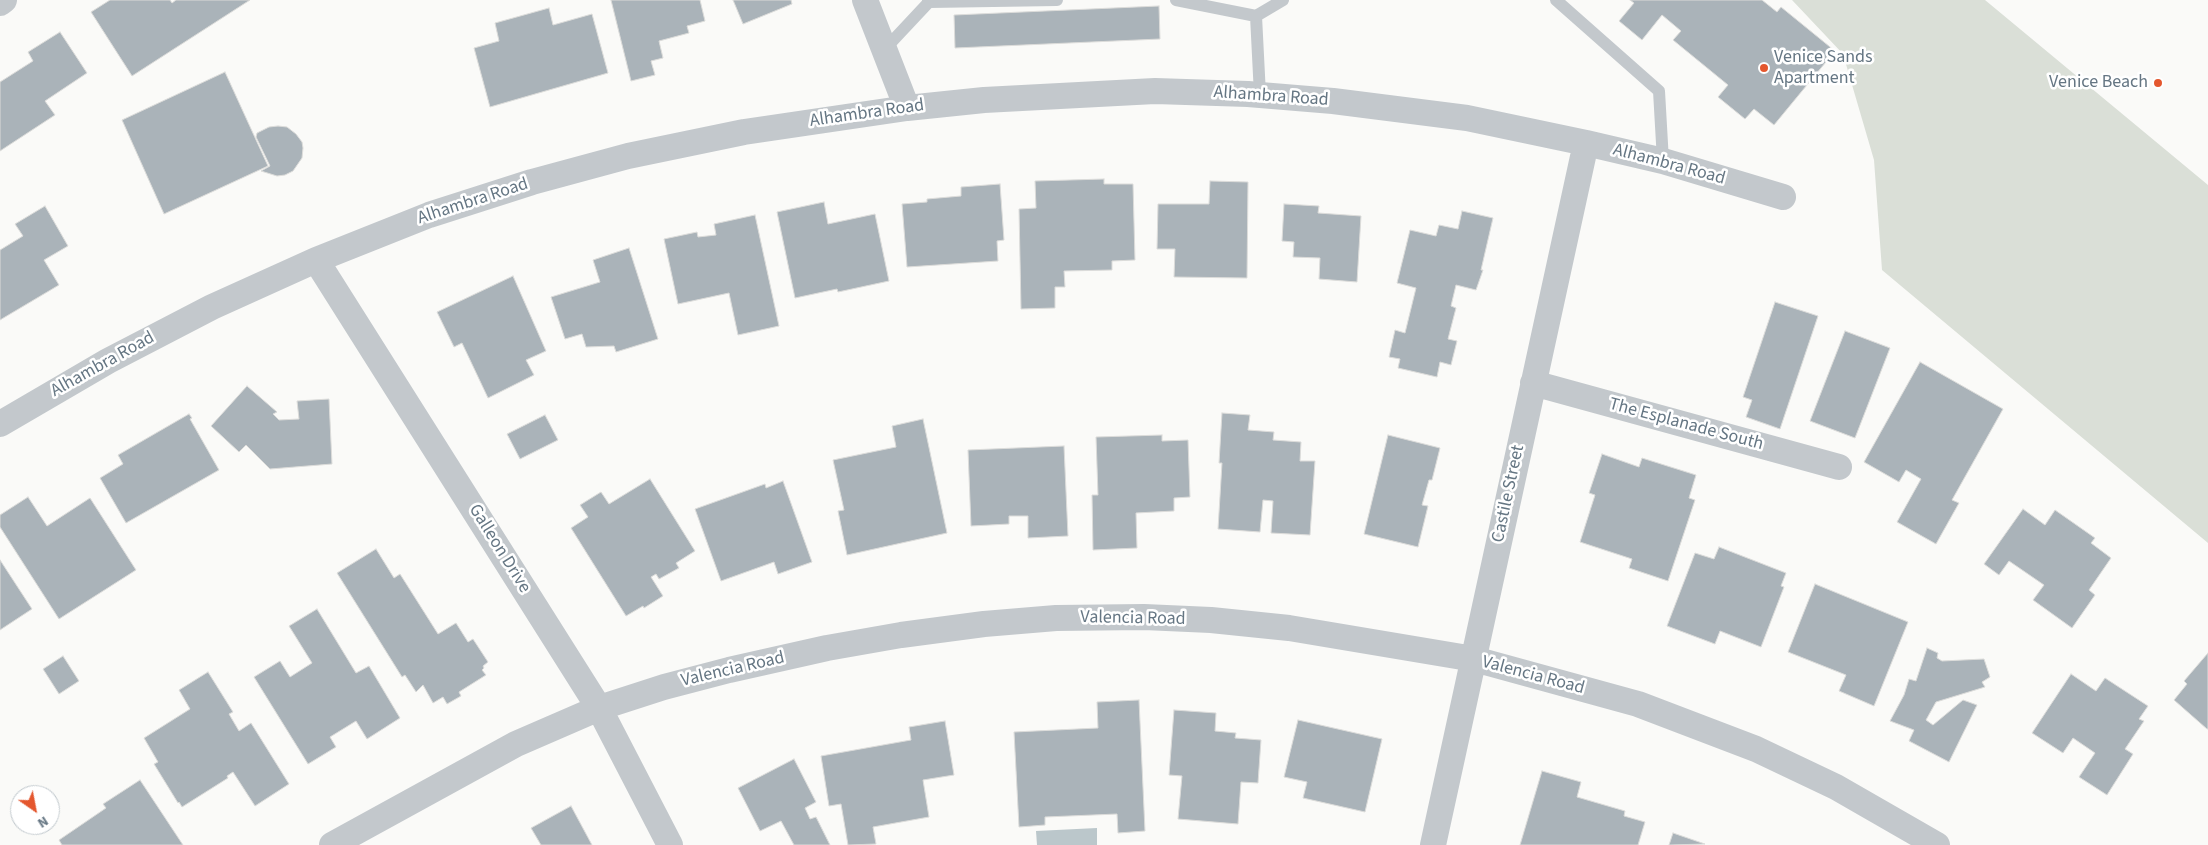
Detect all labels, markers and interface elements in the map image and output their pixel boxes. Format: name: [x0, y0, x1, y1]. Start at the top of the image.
place label: Venice Sands Apartment: [1774, 47, 1873, 90]
marker: Venice Sands Apartment: [1758, 62, 1770, 74]
place label: Venice Beach: [2049, 72, 2148, 94]
marker: Venice Beach: [2152, 77, 2164, 89]
street label: Alhambra Road: [1213, 82, 1329, 112]
street label: Alhambra Road: [808, 95, 926, 133]
street label: Alhambra Road: [1611, 140, 1727, 190]
street label: Alhambra Road: [415, 174, 531, 230]
street label: Alhambra Road: [47, 328, 159, 402]
street label: The Esplanade South: [1606, 394, 1766, 456]
street label: Castile Street: [1488, 443, 1530, 545]
street label: Galleon Drive: [463, 501, 535, 597]
street label: Valencia Road: [1080, 607, 1186, 631]
street label: Valencia Road: [679, 648, 787, 692]
street label: Valencia Road: [1479, 652, 1587, 700]
north arrow: [10, 785, 60, 835]
text: N: [33, 811, 52, 833]

